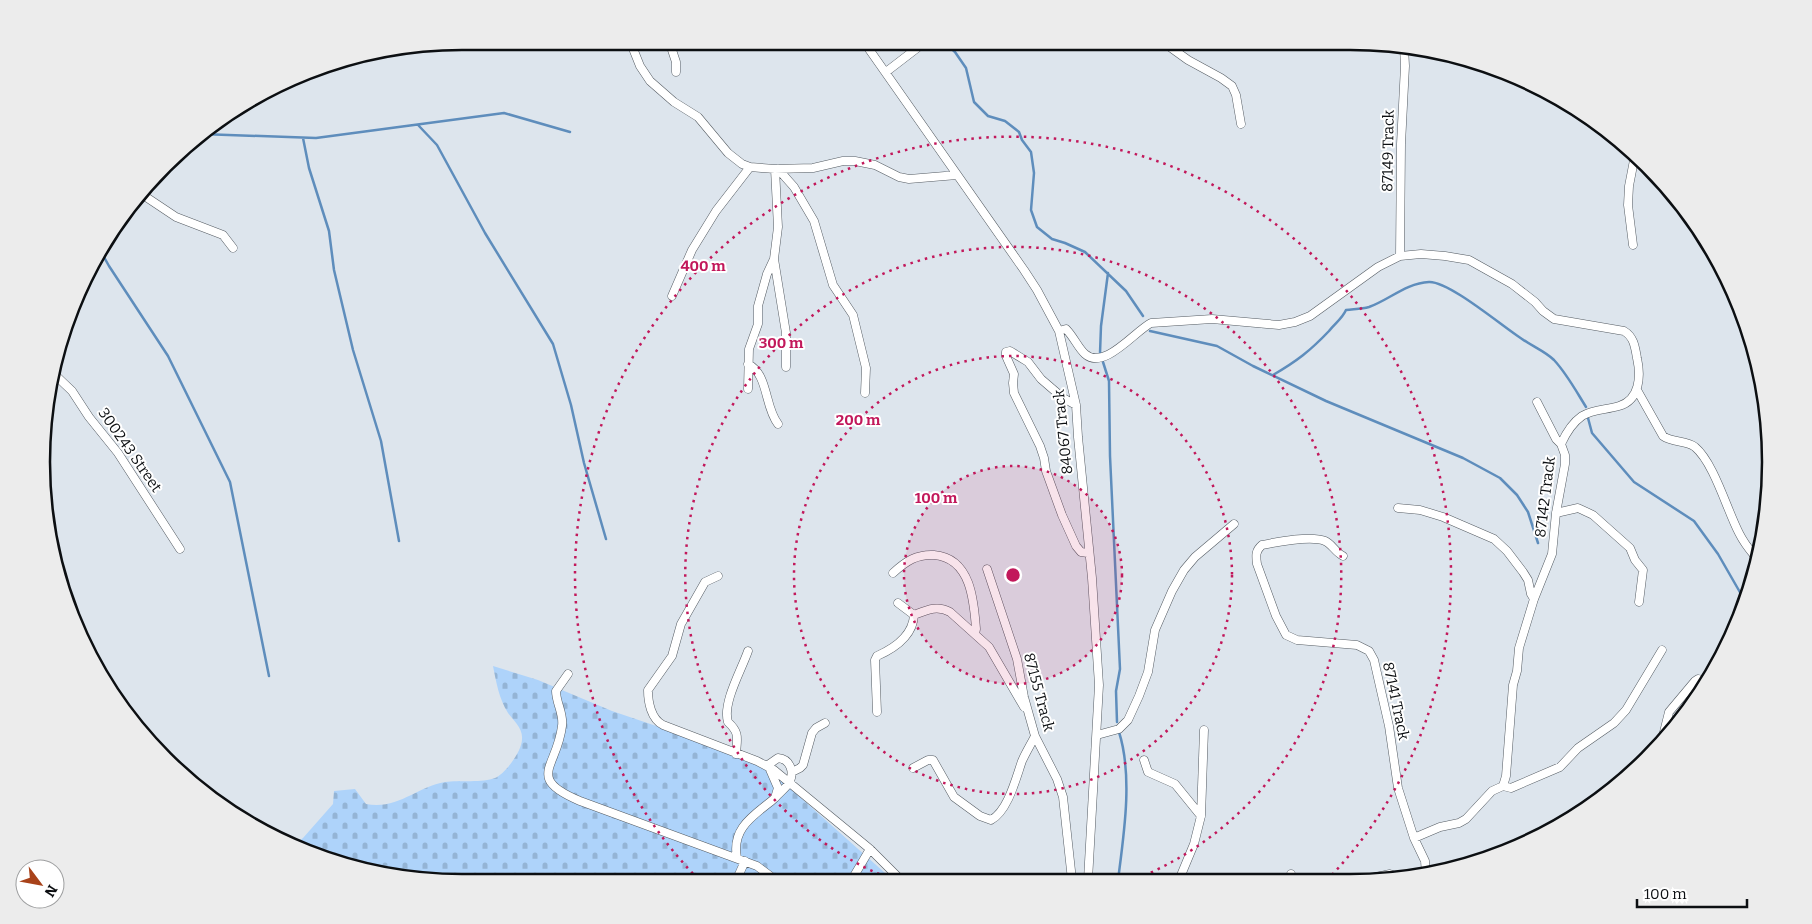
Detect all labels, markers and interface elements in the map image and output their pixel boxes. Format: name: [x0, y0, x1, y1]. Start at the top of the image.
street label: 87149 Track: [1378, 109, 1398, 192]
text: 400 m: [680, 257, 726, 275]
text: 300 m: [759, 334, 804, 352]
street label: 84067 Track: [1050, 388, 1076, 475]
street label: 300243 Street: [94, 404, 166, 496]
text: 200 m: [836, 411, 881, 429]
street label: 87142 Track: [1531, 455, 1559, 538]
text: 100 m: [915, 489, 958, 507]
centre of rings: [1004, 566, 1022, 584]
street label: 87155 Track: [1020, 651, 1058, 734]
street label: 87141 Track: [1379, 660, 1413, 742]
north arrow: [15, 859, 65, 909]
scale bar: [1637, 876, 1747, 908]
text: N: [40, 882, 61, 900]
text: 100 m: [1644, 885, 1687, 903]

